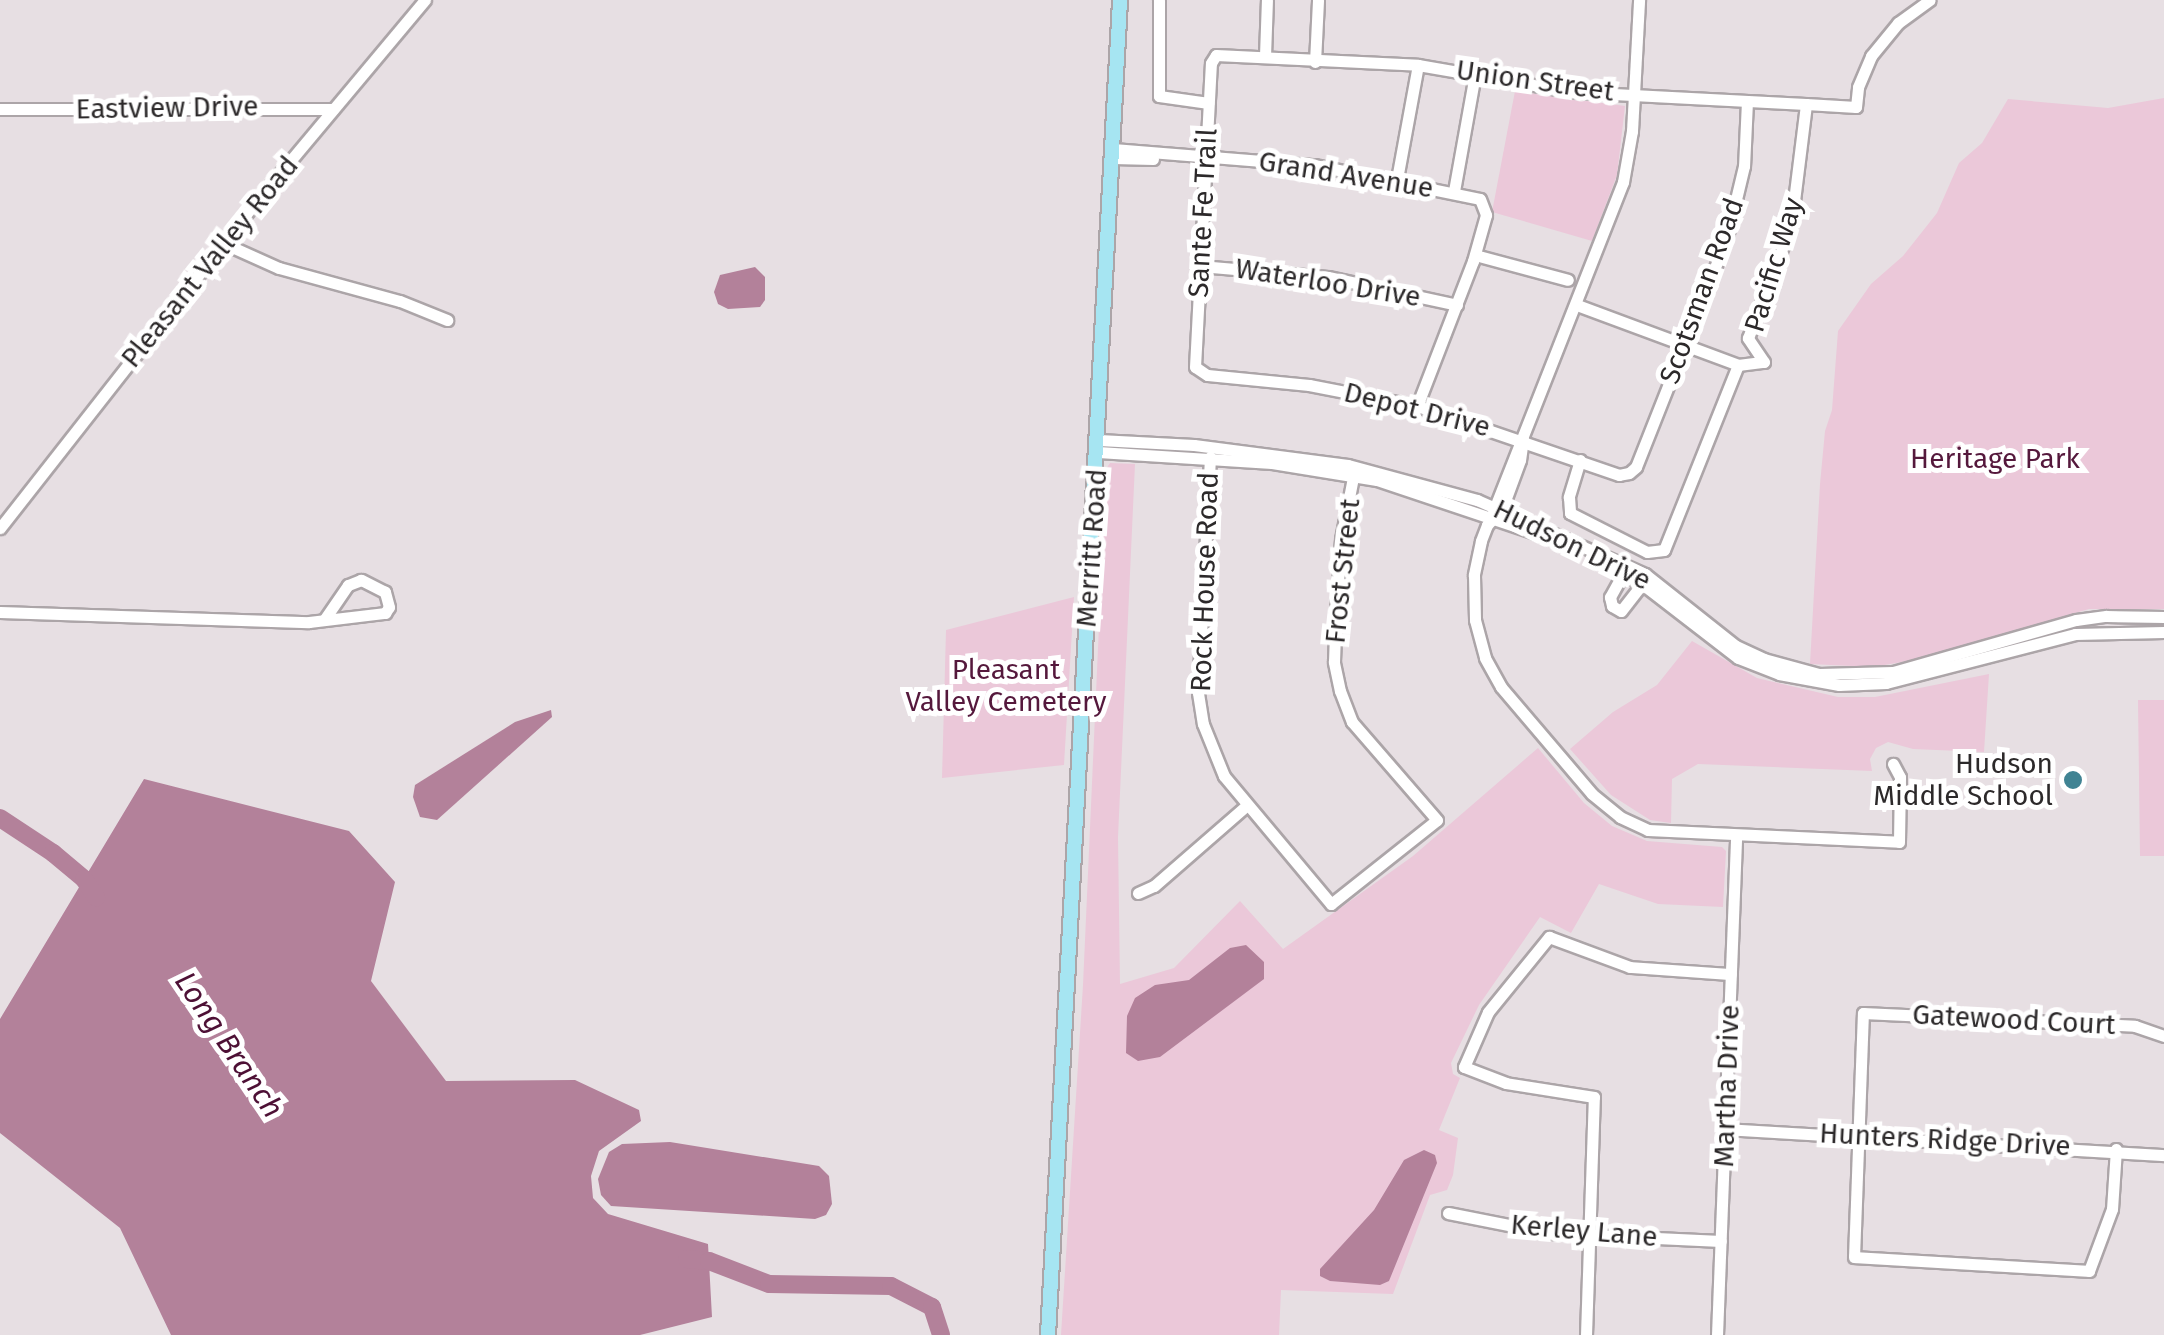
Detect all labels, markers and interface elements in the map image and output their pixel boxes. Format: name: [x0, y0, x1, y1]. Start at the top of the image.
street label: Union Street: [1454, 53, 1616, 109]
street label: Eastview Drive: [75, 90, 259, 126]
street label: Sante Fe Trail: [1182, 127, 1224, 299]
street label: Grand Avenue: [1256, 145, 1436, 205]
street label: Pleasant Valley Road: [114, 149, 306, 375]
street label: Scotsman Road: [1653, 194, 1751, 388]
street label: Pacific Way: [1738, 194, 1810, 336]
street label: Waterloo Drive: [1233, 252, 1423, 314]
street label: Depot Drive: [1340, 376, 1494, 444]
park label: Heritage Park: [1910, 442, 2080, 476]
street label: Merritt Road: [1070, 468, 1114, 628]
street label: Rock House Road: [1184, 471, 1226, 693]
street label: Hudson Drive: [1488, 492, 1656, 598]
street label: Frost Street: [1319, 497, 1367, 645]
park label: Pleasant Valley Cemetery: [905, 653, 1107, 719]
place label: Hudson Middle School: [1873, 747, 2053, 813]
marker: Hudson Middle School: [2062, 769, 2084, 791]
water label: Long Branch: [167, 965, 291, 1125]
street label: Gatewood Court: [1912, 998, 2116, 1042]
street label: Martha Drive: [1707, 1004, 1747, 1168]
street label: Hunters Ridge Drive: [1818, 1117, 2072, 1163]
street label: Kerley Lane: [1509, 1208, 1659, 1254]

